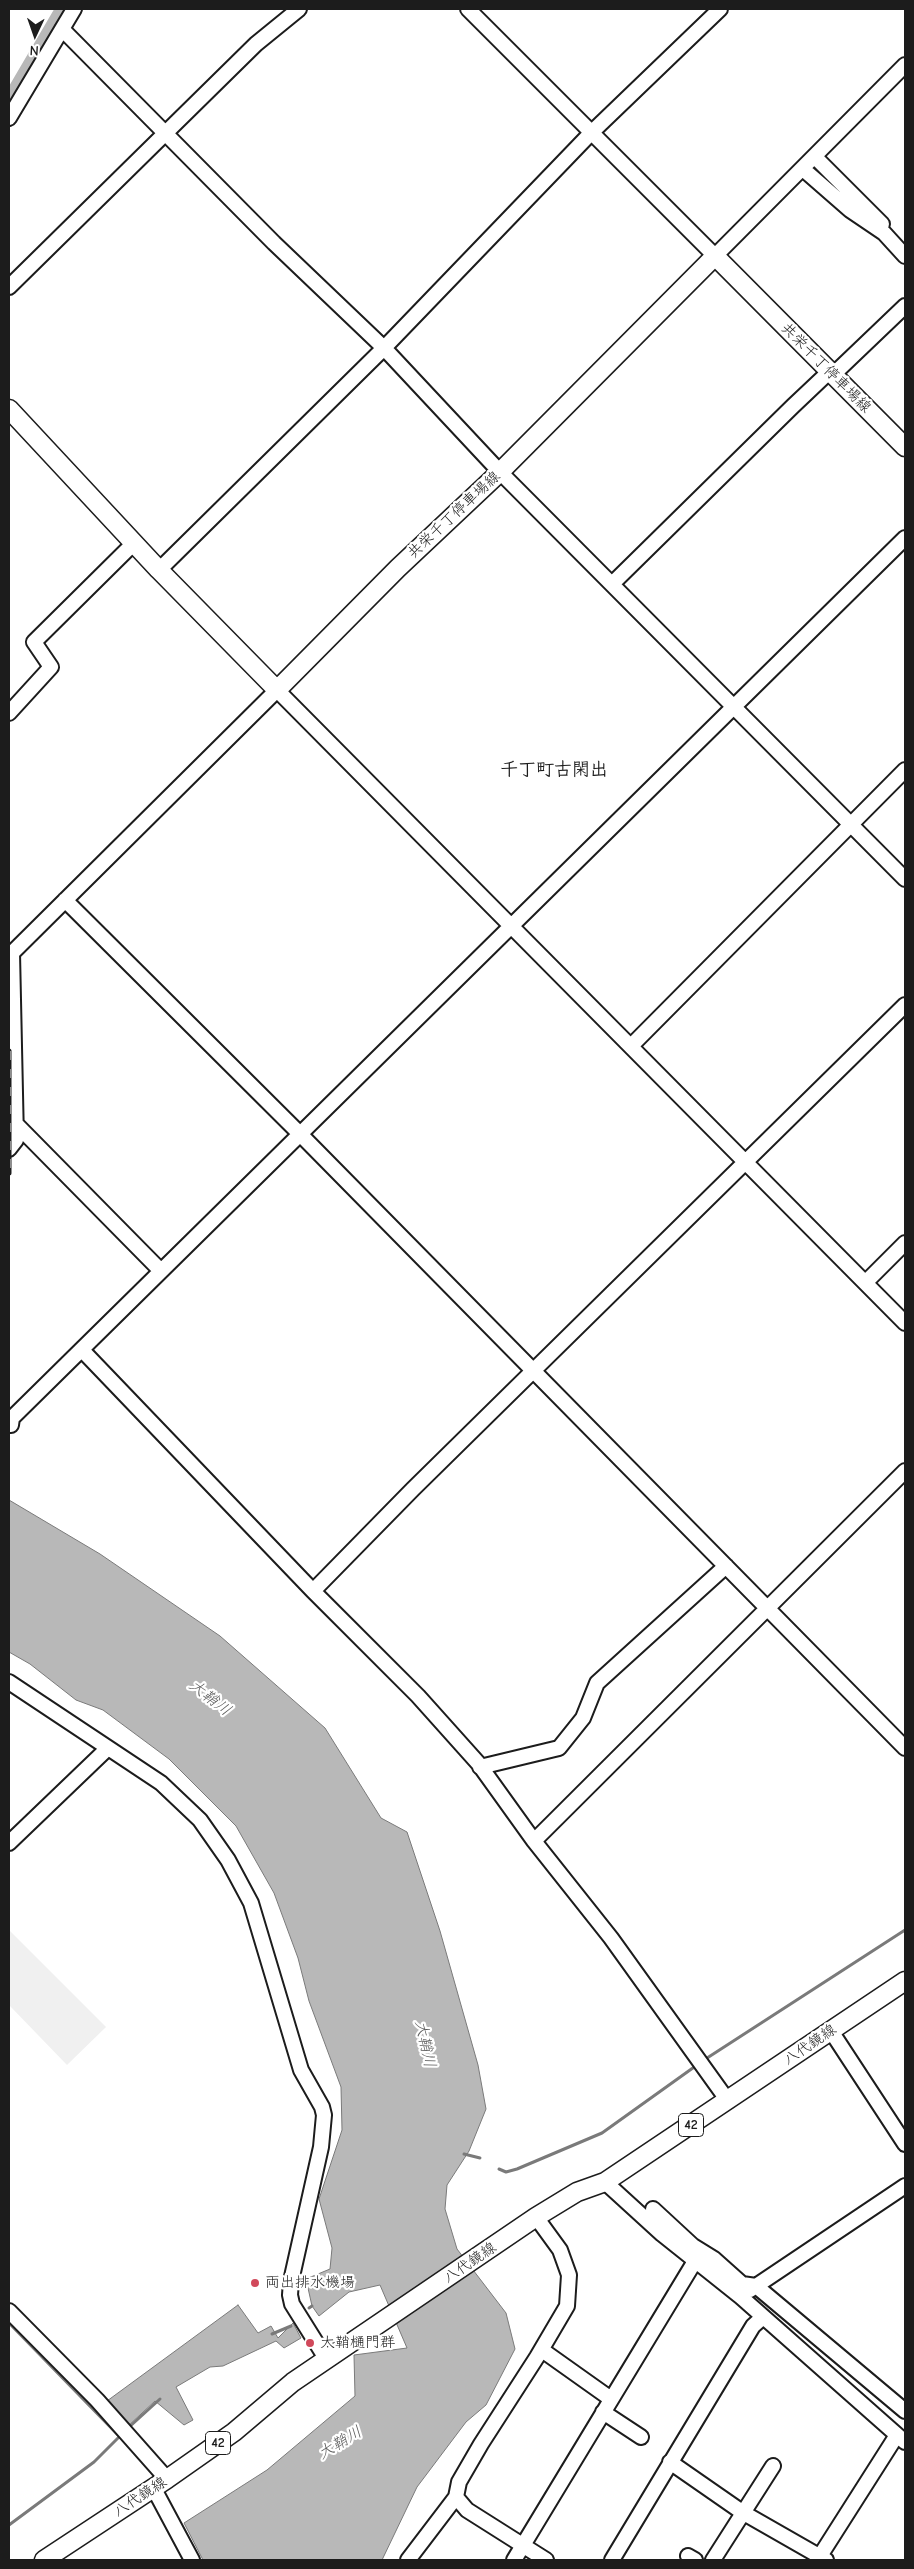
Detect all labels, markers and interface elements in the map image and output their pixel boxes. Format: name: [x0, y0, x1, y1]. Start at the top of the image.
north arrow: [10, 10, 60, 60]
text: N: [29, 42, 39, 59]
street label: 共栄千丁停車場線: [777, 319, 875, 417]
street label: 共栄千丁停車場線: [404, 467, 504, 563]
district label: 千丁町古閑出: [500, 759, 608, 781]
water label: 大鞘川: [185, 1676, 235, 1720]
water label: 大鞘川: [411, 2019, 439, 2069]
street label: 八代鏡線: [780, 2021, 840, 2069]
road number: 42: [678, 2114, 704, 2136]
street label: 八代鏡線: [440, 2239, 500, 2287]
place label: 両出排水機場: [265, 2274, 355, 2292]
marker: 両出排水機場: [249, 2277, 261, 2289]
place label: 大鞘樋門群: [320, 2334, 395, 2352]
marker: 大鞘樋門群: [304, 2337, 316, 2349]
water label: 大鞘川: [314, 2422, 366, 2464]
road number: 42: [206, 2432, 230, 2454]
street label: 八代鏡線: [110, 2473, 170, 2521]

